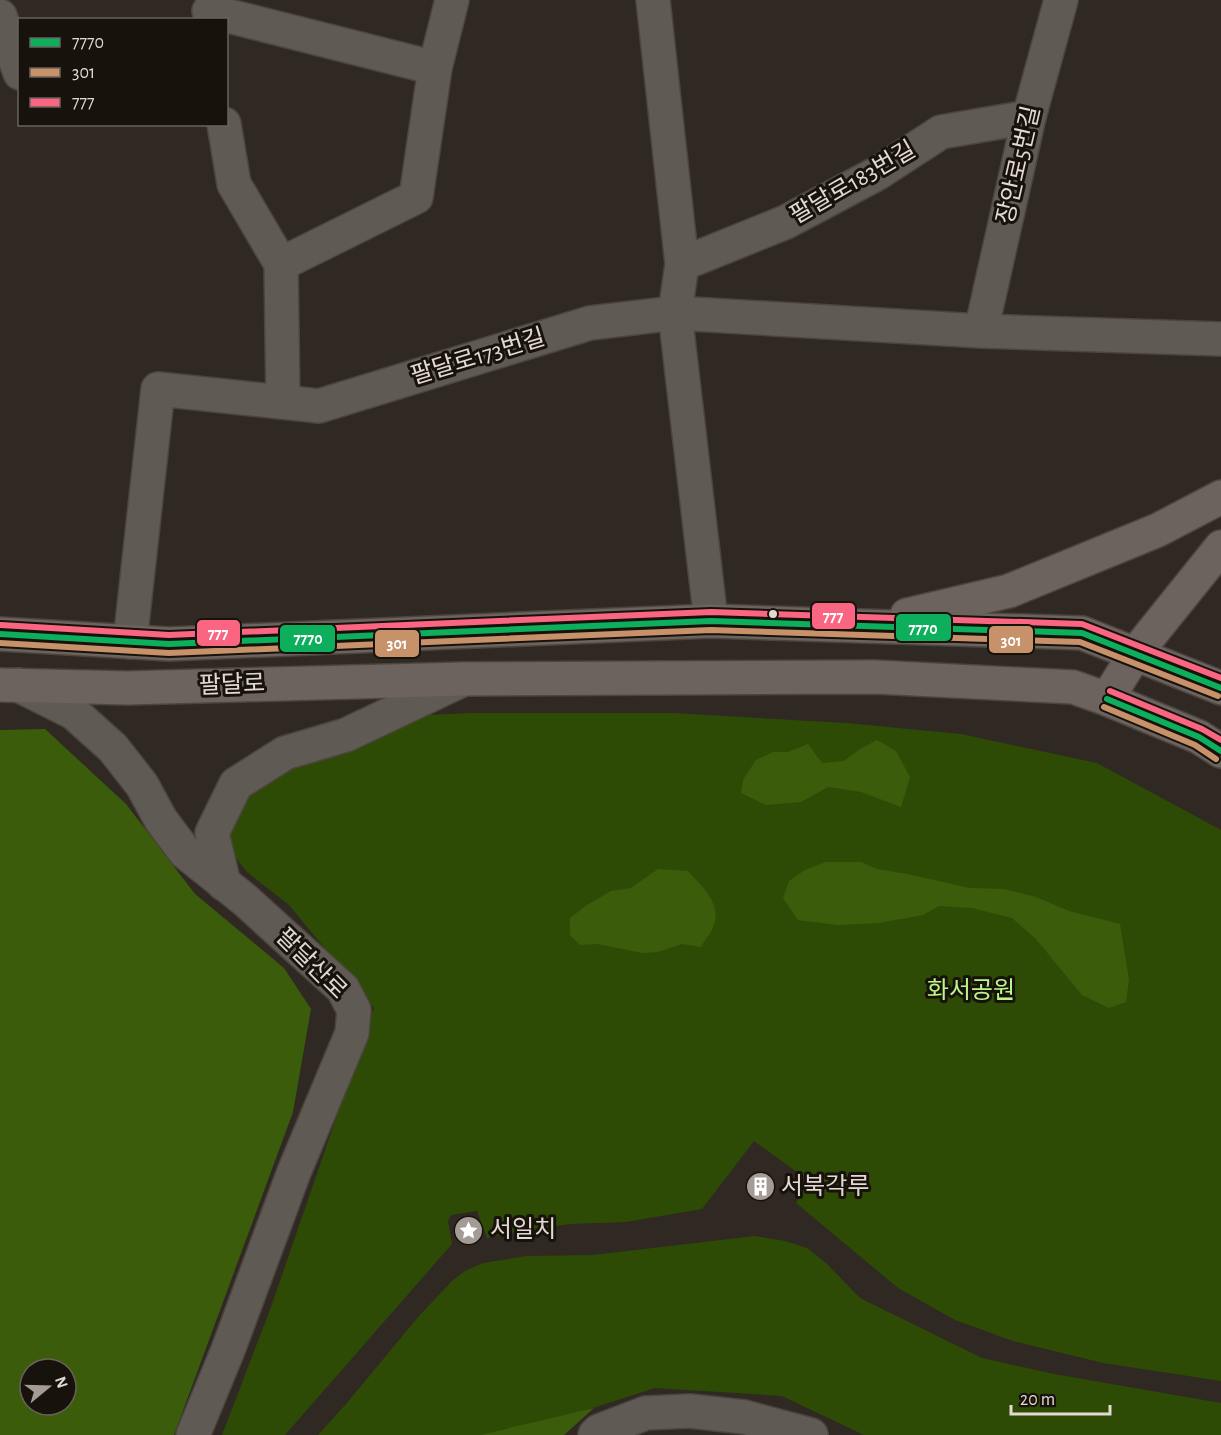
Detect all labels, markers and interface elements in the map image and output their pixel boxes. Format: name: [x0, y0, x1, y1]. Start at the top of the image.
legend: [18, 18, 228, 126]
text: 7770: [72, 34, 104, 52]
text: 301: [72, 64, 95, 82]
text: 777: [72, 94, 95, 112]
street label: 장안로5번길: [992, 103, 1044, 226]
street label: 팔달로183번길: [786, 137, 920, 228]
street label: 팔달로173번길: [408, 324, 548, 389]
line badge: 777: [811, 602, 856, 630]
unlabelled marker: [767, 608, 779, 620]
text: 777: [823, 609, 843, 625]
line badge: 7770: [895, 613, 952, 642]
line badge: 777: [196, 619, 241, 647]
text: 7770: [908, 621, 938, 637]
line badge: 7770: [279, 624, 336, 653]
line badge: 301: [988, 625, 1034, 654]
text: 777: [208, 626, 228, 642]
line badge: 301: [374, 629, 420, 658]
text: 7770: [293, 631, 323, 647]
text: 301: [1001, 633, 1022, 649]
text: 301: [387, 636, 408, 652]
street label: 팔달로: [198, 671, 266, 698]
street label: 팔달산로: [271, 924, 351, 1004]
park label: 화서공원: [927, 978, 1015, 1003]
building icon: 서북각루: [744, 1171, 776, 1203]
place label: 서북각루: [781, 1173, 869, 1199]
place icon: 서일치: [453, 1214, 485, 1246]
place label: 서일치: [490, 1217, 556, 1242]
north arrow: [18, 1357, 78, 1417]
text: N: [52, 1375, 71, 1390]
scale bar: [1011, 1378, 1110, 1416]
text: 20 m: [1020, 1391, 1055, 1409]

